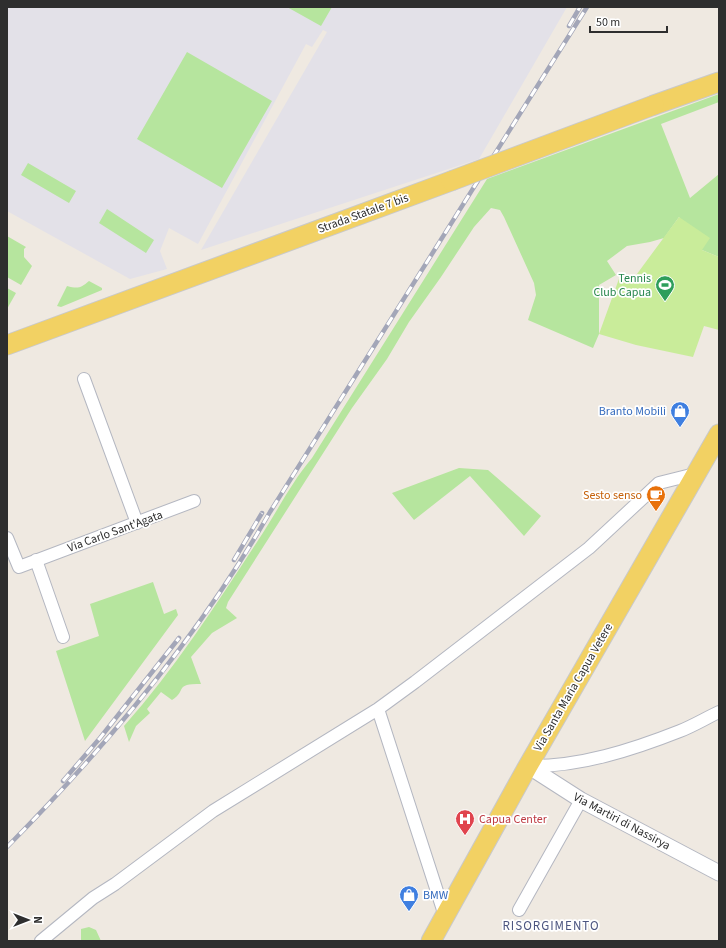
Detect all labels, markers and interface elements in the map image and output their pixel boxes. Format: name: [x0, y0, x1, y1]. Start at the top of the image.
scale bar: [590, 8, 667, 34]
text: 50 m: [596, 14, 620, 31]
street label: Strada Statale 7 bis: [315, 189, 411, 238]
place label: Tennis Club Capua: [593, 270, 651, 301]
sports icon: Tennis Club Capua: [654, 274, 676, 302]
shop icon: Branto Mobili: [669, 400, 691, 428]
place label: Branto Mobili: [599, 403, 666, 420]
cafe icon: Sesto senso: [645, 484, 667, 512]
place label: Sesto senso: [583, 487, 642, 504]
street label: Via Carlo Sant'Agata: [65, 506, 165, 557]
street label: Via Santa Maria Capua Vetere: [530, 620, 617, 754]
street label: Via Martiri di Nassirya: [570, 789, 673, 854]
hospital icon: Capua Center: [454, 808, 476, 836]
place label: Capua Center: [479, 811, 548, 828]
shop icon: BMW: [398, 884, 420, 912]
place label: BMW: [423, 887, 449, 904]
north arrow: [8, 900, 48, 940]
text: N: [30, 916, 45, 924]
district label: RISORGIMENTO: [502, 917, 600, 935]

